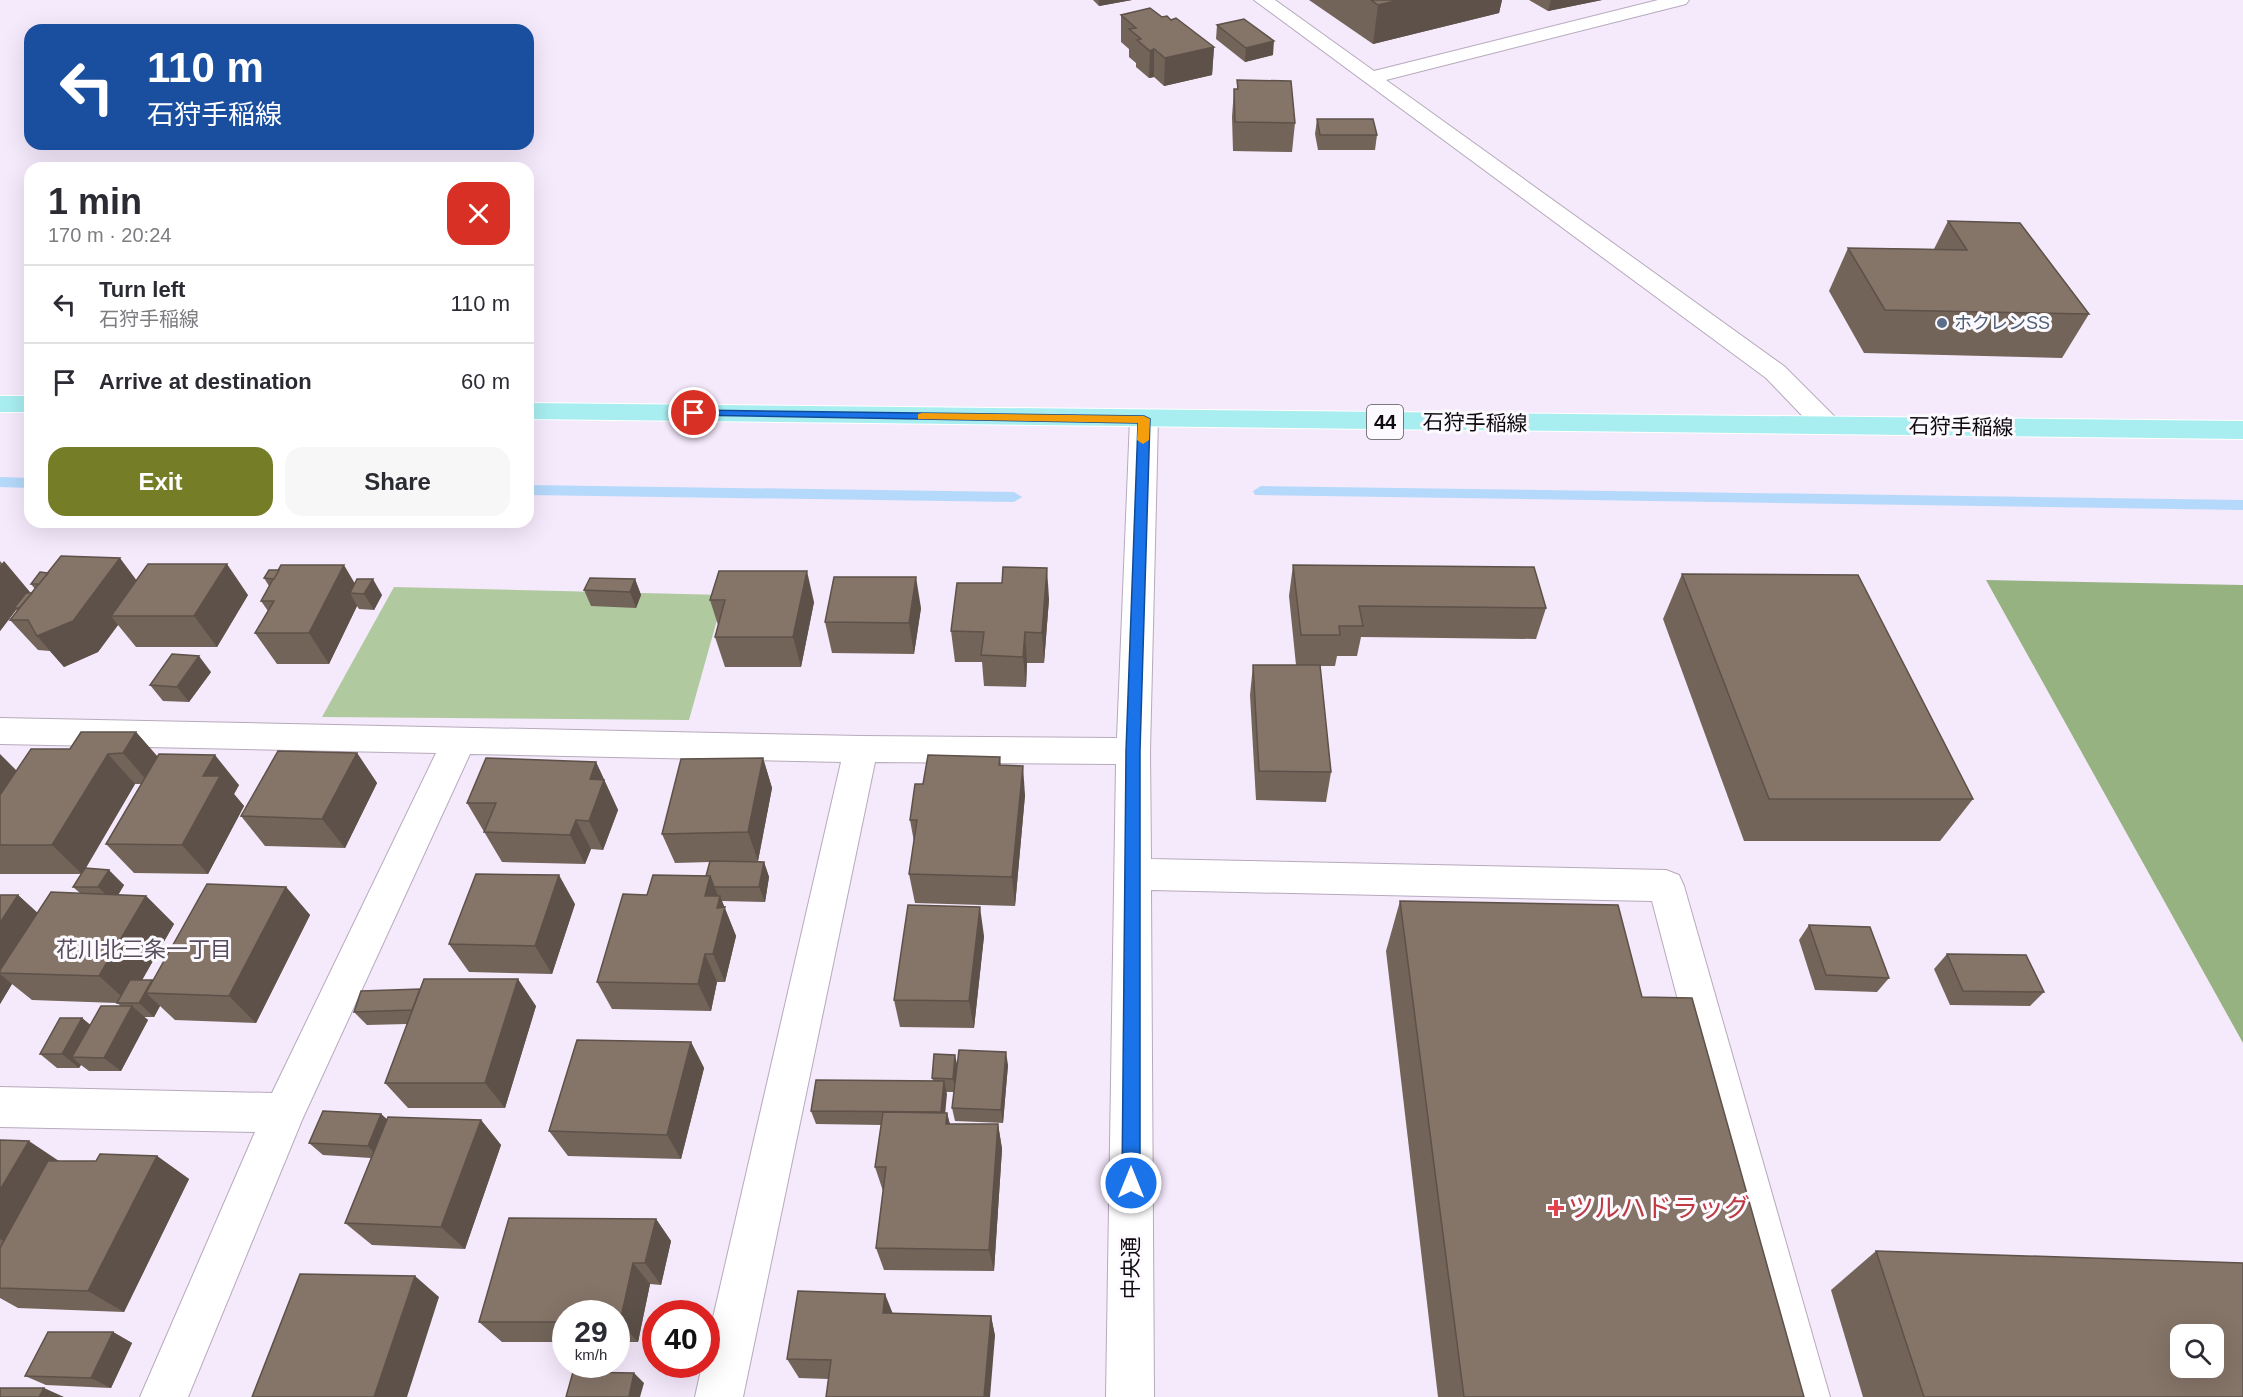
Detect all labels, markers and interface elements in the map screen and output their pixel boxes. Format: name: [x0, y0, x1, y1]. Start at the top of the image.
text: 110 m: [147, 44, 264, 91]
icon: left: [48, 48, 126, 126]
text: 石狩手稲線: [147, 100, 282, 130]
text: 1 min: [48, 181, 142, 222]
button: close: [447, 182, 510, 245]
text: 170 m · 20:24: [48, 224, 171, 246]
text: Turn left: [99, 277, 185, 302]
icon: left: [48, 288, 81, 321]
text: 110 m: [450, 291, 510, 316]
text: 石狩手稲線: [99, 308, 199, 330]
place label: ホクレンSS: [1954, 313, 2050, 333]
marker: ホクレンSS: [1935, 316, 1949, 330]
icon: arrive: [48, 366, 81, 399]
text: Arrive at destination: [99, 369, 312, 394]
text: 60 m: [461, 369, 510, 394]
pin: [668, 387, 719, 438]
icon: arrive: [677, 396, 710, 429]
road number: 44: [1367, 405, 1403, 439]
street label: 石狩手稲線: [1422, 410, 1528, 435]
street label: 石狩手稲線: [1908, 414, 2014, 439]
button: Exit: [48, 447, 273, 516]
button: Share: [285, 447, 510, 516]
district label: 花川北三条一丁目: [56, 937, 232, 962]
position arrow: [1099, 1151, 1163, 1215]
place label: ツルハドラッグ: [1568, 1193, 1750, 1223]
marker: ツルハドラッグ: [1549, 1201, 1563, 1215]
street label: 中央通: [1119, 1237, 1142, 1300]
speed limit sign: 40: [642, 1300, 720, 1378]
text: 29: [574, 1315, 608, 1348]
map controls: [2170, 1324, 2224, 1378]
button: search: [2170, 1324, 2224, 1378]
text: km/h: [575, 1346, 607, 1363]

